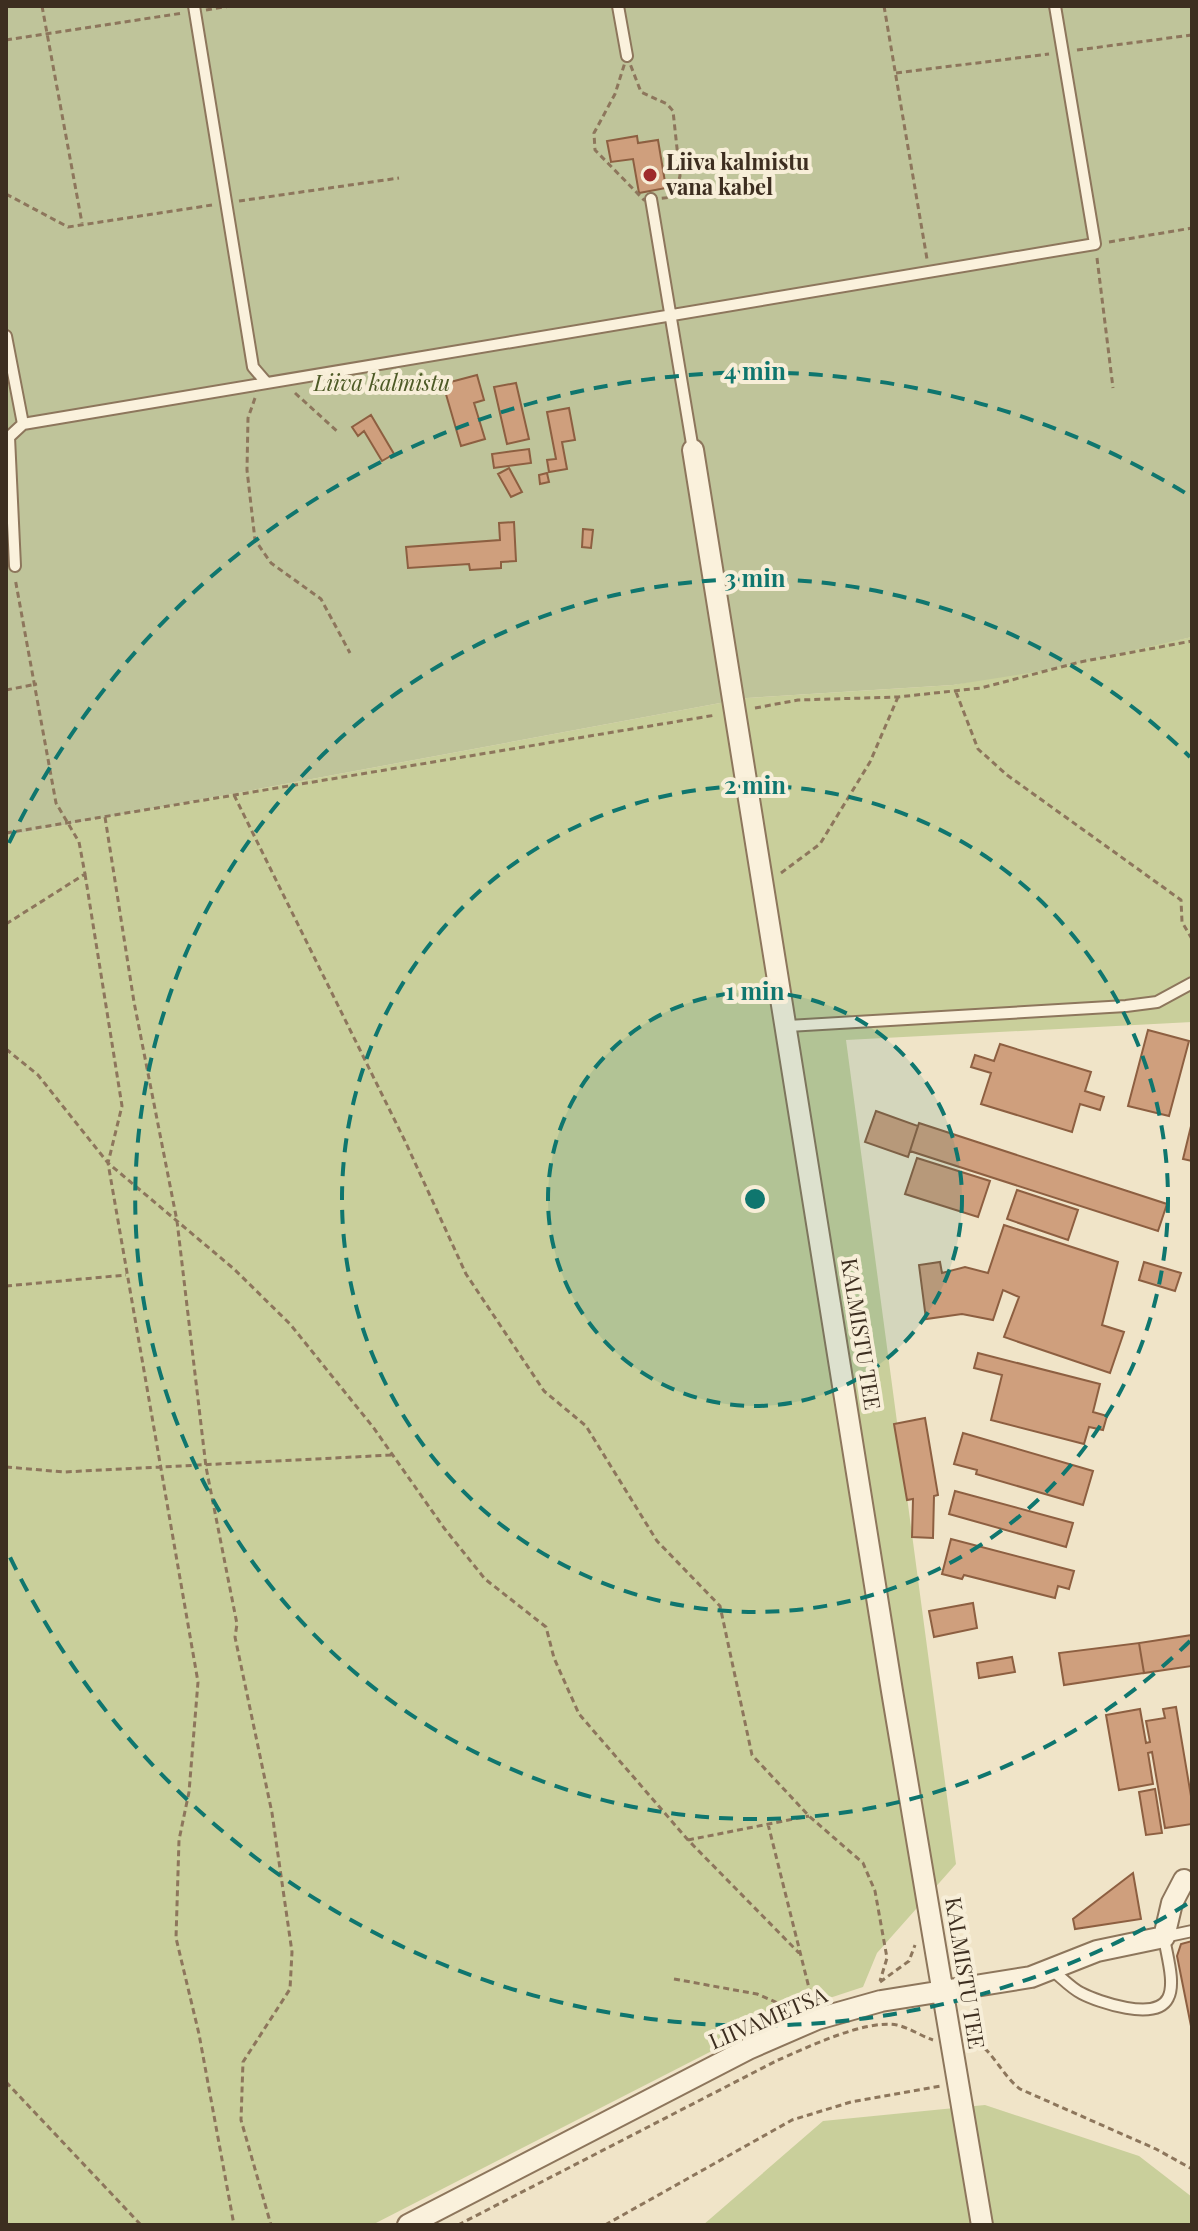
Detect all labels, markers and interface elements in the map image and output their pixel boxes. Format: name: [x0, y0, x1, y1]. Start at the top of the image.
place label: Liiva kalmistu vana kabel: [665, 146, 809, 201]
marker: Liiva kalmistu vana kabel: [641, 166, 659, 184]
text: 4 min: [724, 354, 786, 386]
park label: Liiva kalmistu: [313, 367, 450, 397]
text: 3 min: [724, 561, 786, 593]
text: 2 min: [724, 768, 786, 800]
text: 1 min: [726, 974, 785, 1006]
centre of rings: [741, 1185, 769, 1213]
street label: KALMISTU TEE: [835, 1256, 889, 1412]
street label: KALMISTU TEE: [939, 1895, 993, 2051]
street label: LIIVAMETSA: [704, 1979, 831, 2055]

